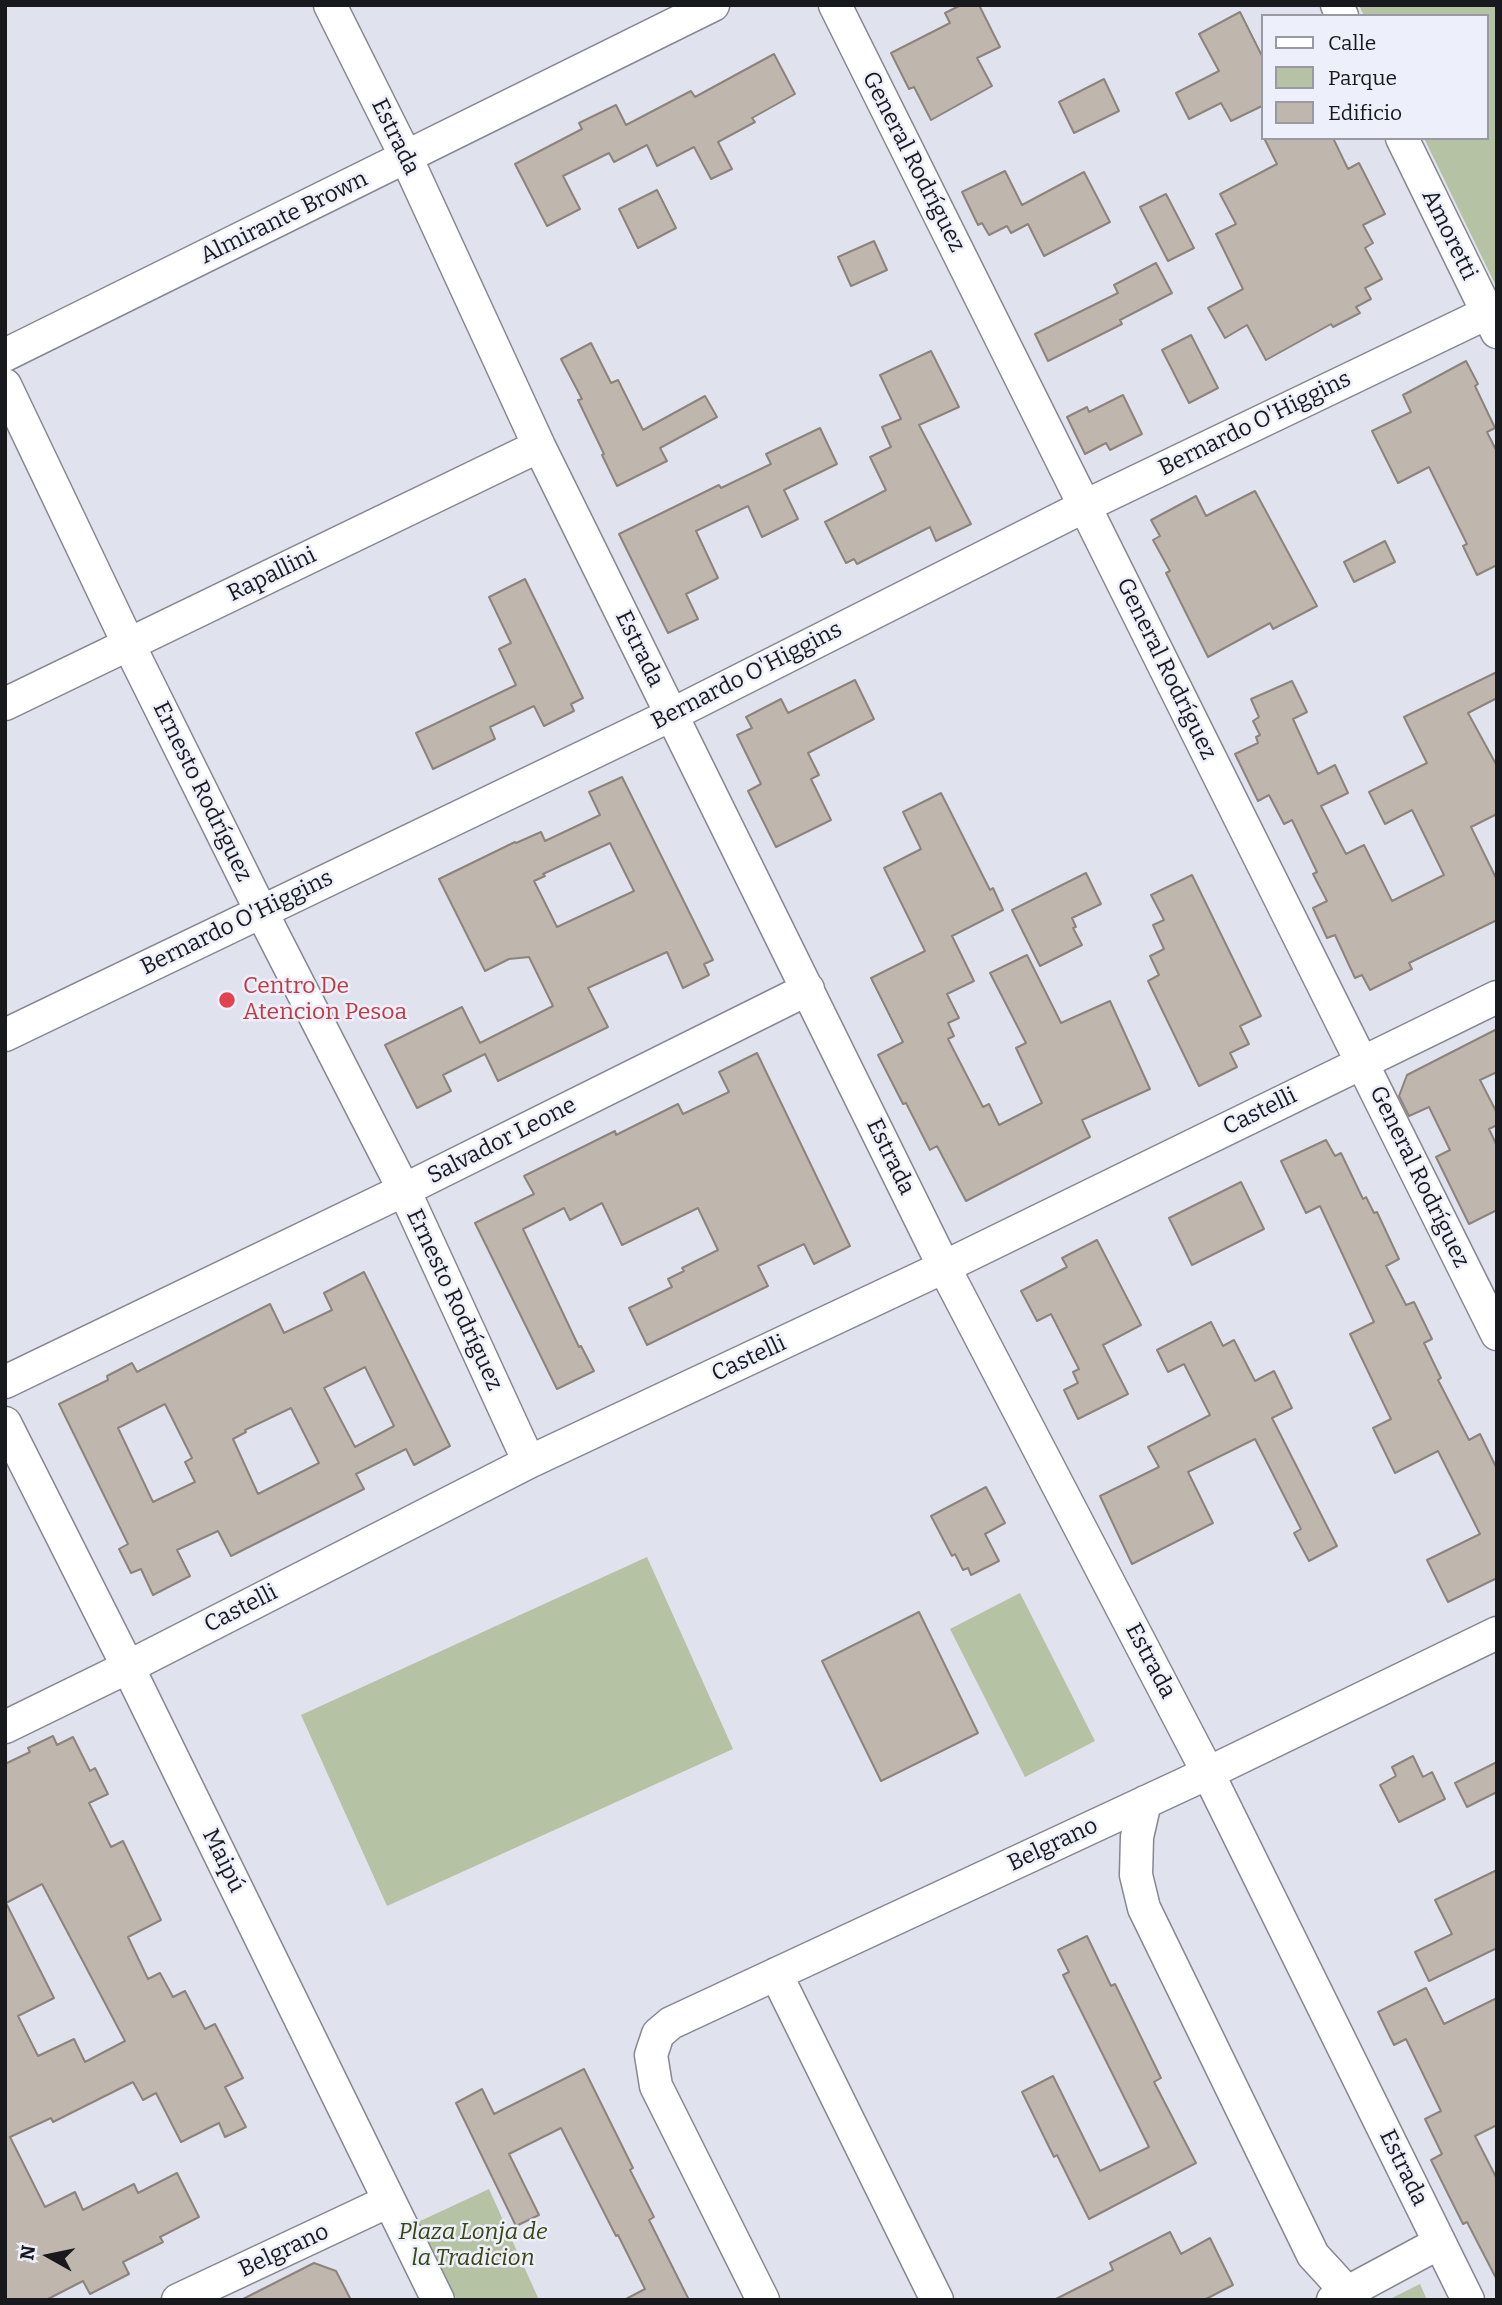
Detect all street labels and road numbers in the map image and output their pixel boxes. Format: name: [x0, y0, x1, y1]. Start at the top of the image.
street label: General Rodríguez: [856, 67, 970, 257]
street label: Estrada: [365, 94, 425, 180]
street label: Almirante Brown: [196, 166, 372, 270]
street label: Amoretti: [1415, 185, 1483, 285]
street label: Bernardo O'Higgins: [1154, 365, 1356, 483]
street label: Rapallini: [223, 542, 321, 608]
street label: General Rodríguez: [1110, 574, 1222, 764]
street label: Estrada: [609, 606, 669, 692]
street label: Bernardo O'Higgins: [647, 616, 847, 736]
street label: Ernesto Rodríguez: [146, 697, 258, 887]
street label: Bernardo O'Higgins: [136, 864, 338, 982]
street label: Castelli: [1219, 1082, 1301, 1142]
street label: General Rodríguez: [1363, 1082, 1475, 1272]
street label: Salvador Leone: [423, 1092, 581, 1190]
street label: Estrada: [860, 1114, 920, 1200]
street label: Ernesto Rodríguez: [400, 1205, 508, 1395]
street label: Castelli: [708, 1330, 790, 1388]
street label: Castelli: [200, 1579, 282, 1639]
street label: Estrada: [1119, 1619, 1181, 1703]
street label: Belgrano: [1004, 1812, 1102, 1878]
street label: Maipú: [196, 1825, 250, 1897]
street label: Estrada: [1373, 2125, 1433, 2211]
street label: Belgrano: [235, 2218, 333, 2284]

